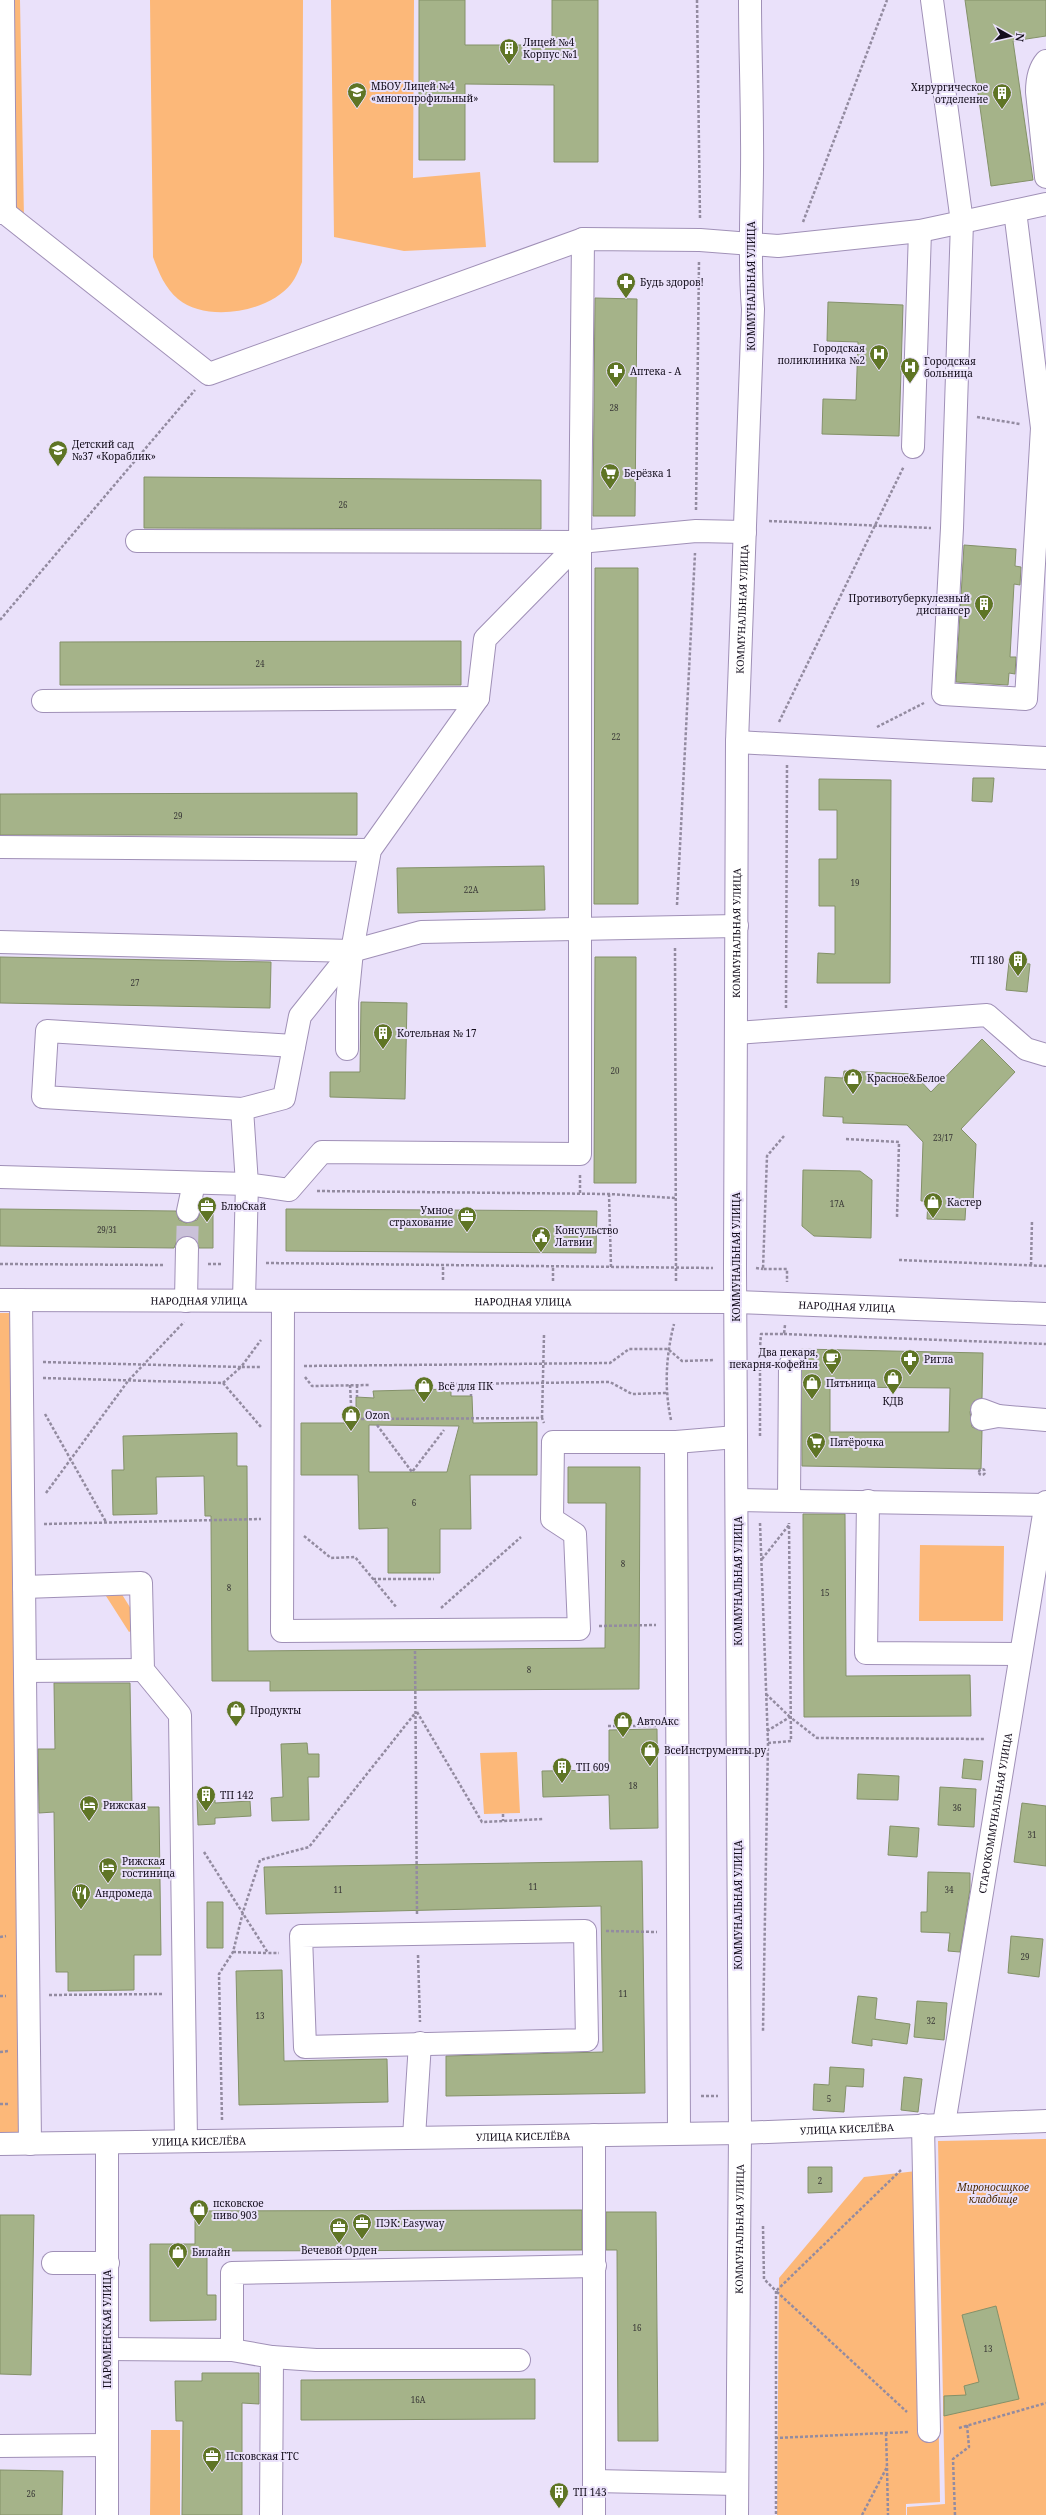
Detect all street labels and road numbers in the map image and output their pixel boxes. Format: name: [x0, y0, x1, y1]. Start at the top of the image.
street label: КОММУНАЛЬНАЯ УЛИЦА: [744, 220, 758, 351]
street label: КОММУНАЛЬНАЯ УЛИЦА: [733, 543, 751, 674]
street label: КОММУНАЛЬНАЯ УЛИЦА: [729, 867, 744, 998]
street label: КОММУНАЛЬНАЯ УЛИЦА: [729, 1191, 743, 1322]
street label: НАРОДНАЯ УЛИЦА: [150, 1293, 248, 1308]
street label: НАРОДНАЯ УЛИЦА: [474, 1294, 572, 1309]
street label: НАРОДНАЯ УЛИЦА: [798, 1297, 897, 1315]
street label: КОММУНАЛЬНАЯ УЛИЦА: [731, 1515, 745, 1646]
street label: СТАРОКОММУНАЛЬНАЯ УЛИЦА: [975, 1731, 1015, 1895]
street label: КОММУНАЛЬНАЯ УЛИЦА: [731, 1839, 745, 1970]
street label: УЛИЦА КИСЕЛЁВА: [799, 2120, 895, 2138]
street label: УЛИЦА КИСЕЛЁВА: [476, 2129, 571, 2144]
street label: УЛИЦА КИСЕЛЁВА: [152, 2133, 247, 2149]
street label: КОММУНАЛЬНАЯ УЛИЦА: [732, 2163, 747, 2294]
street label: ПАРОМЕНСКАЯ УЛИЦА: [100, 2269, 114, 2388]

